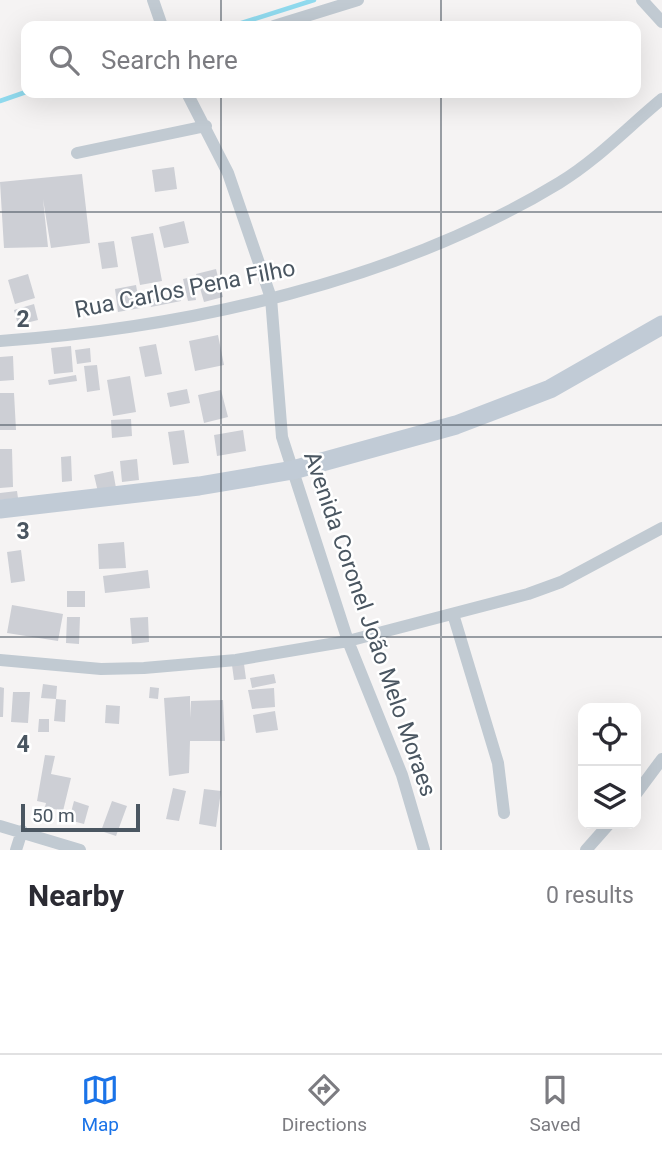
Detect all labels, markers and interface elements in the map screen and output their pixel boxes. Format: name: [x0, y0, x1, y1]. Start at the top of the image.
search box: [21, 21, 641, 98]
icon: search: [45, 41, 83, 79]
text: Search here: [101, 45, 238, 75]
street label: Rua Carlos Pena Filho: [73, 254, 297, 324]
text: 2: [16, 306, 30, 333]
street label: Avenida Coronel João Melo Moraes: [298, 448, 442, 800]
text: 3: [16, 518, 30, 545]
map controls: [578, 703, 641, 829]
button: locate: [578, 703, 641, 766]
text: 4: [16, 731, 30, 758]
button: layers: [578, 766, 641, 829]
scale bar: [21, 801, 140, 833]
text: 50 m: [32, 804, 75, 827]
text: Nearby: [28, 878, 124, 913]
text: 0 results: [546, 882, 634, 909]
tab: Map: [81, 1071, 119, 1136]
tab: Directions: [282, 1071, 367, 1136]
tab: Saved: [529, 1071, 581, 1136]

